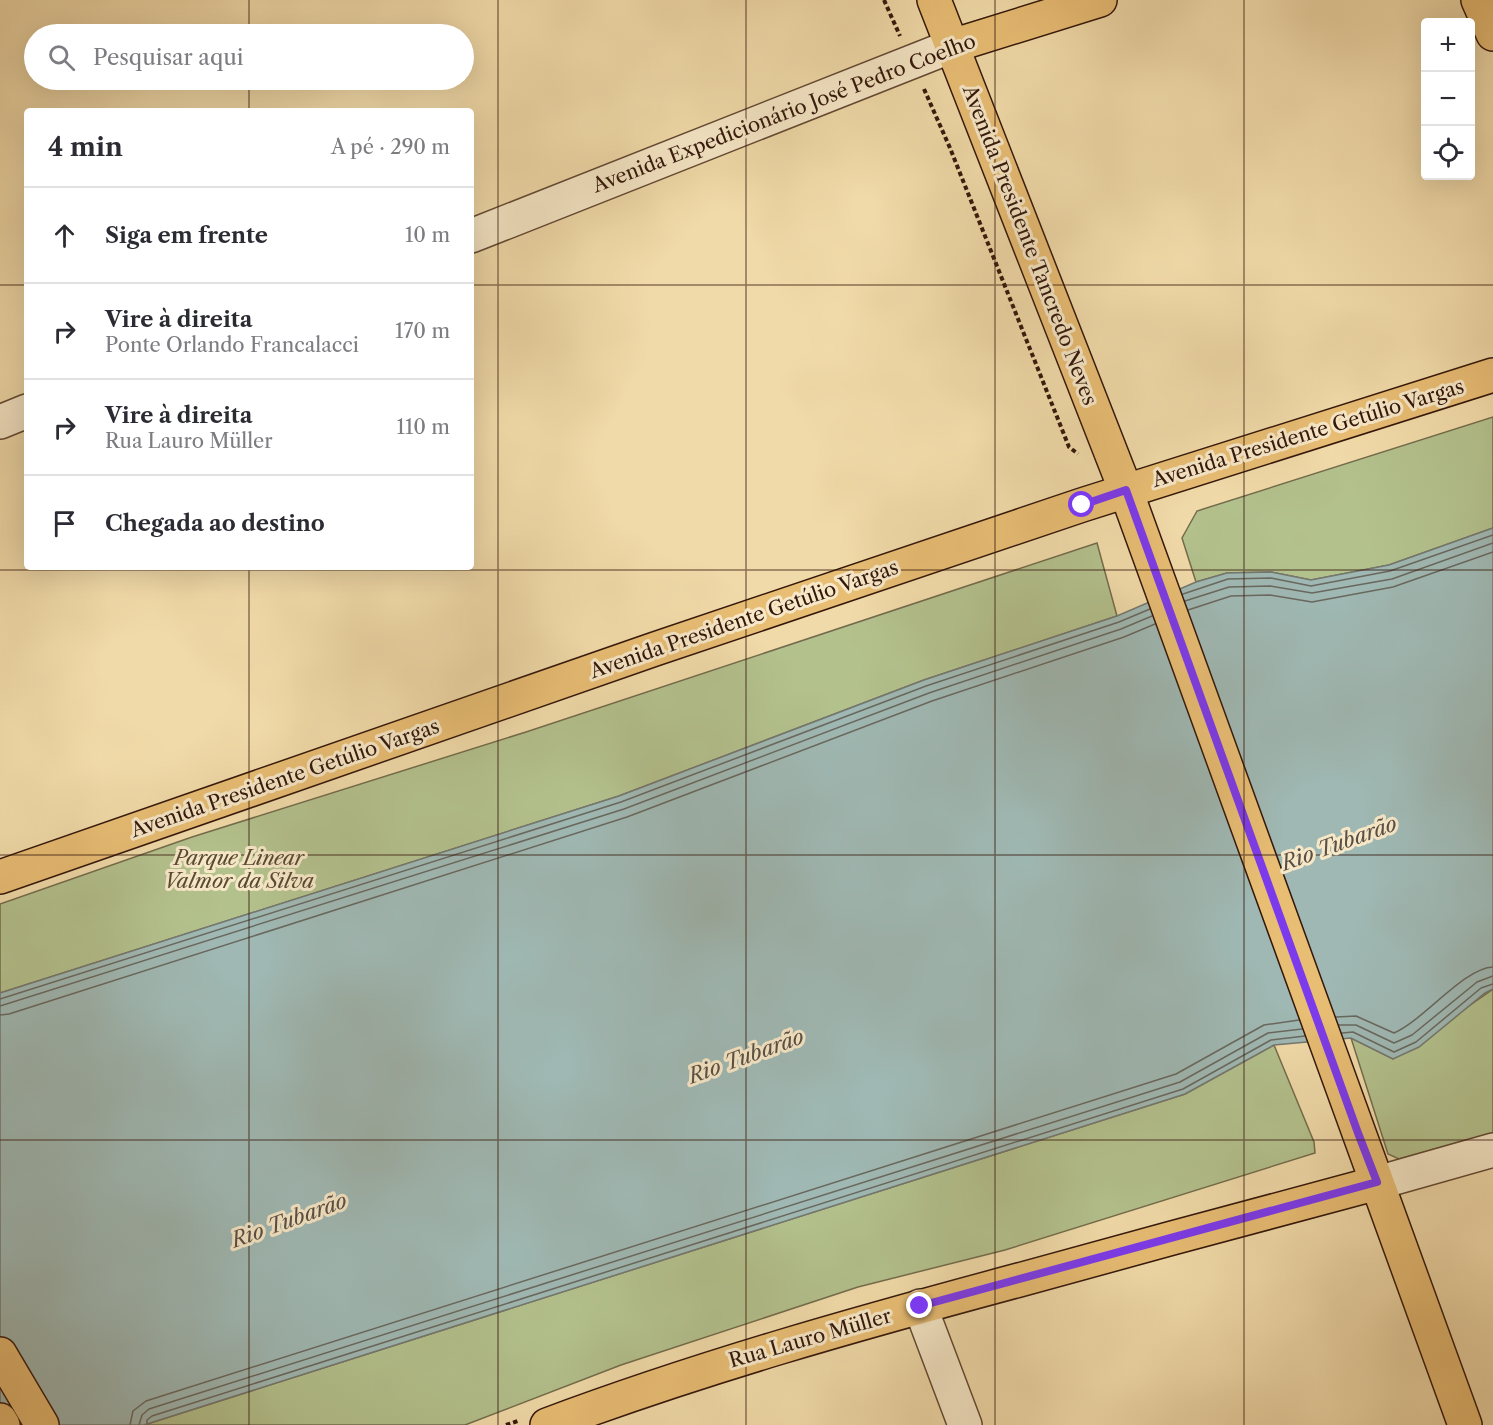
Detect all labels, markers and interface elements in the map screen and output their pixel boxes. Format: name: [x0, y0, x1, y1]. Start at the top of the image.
map controls: [1421, 18, 1475, 180]
button: +: [1421, 18, 1475, 72]
search box: [24, 24, 474, 90]
street label: Avenida Expedicionário José Pedro Coelho: [588, 29, 979, 198]
icon: search: [45, 41, 78, 74]
text: Pesquisar aqui: [93, 44, 243, 71]
button: −: [1421, 72, 1475, 126]
street label: Avenida Presidente Tancredo Neves: [957, 81, 1102, 408]
button: locate: [1421, 126, 1475, 180]
text: 4 min: [48, 131, 123, 163]
text: A pé · 290 m: [331, 135, 450, 159]
icon: ahead: [48, 219, 81, 252]
text: Siga em frente: [105, 222, 268, 249]
text: 10 m: [405, 223, 450, 247]
text: Vire à direita: [105, 306, 252, 333]
icon: right: [48, 315, 81, 348]
text: 170 m: [395, 319, 450, 343]
text: Ponte Orlando Francalacci: [105, 333, 359, 357]
street label: Avenida Presidente Getúlio Vargas: [1148, 374, 1467, 492]
text: Vire à direita: [105, 402, 252, 429]
icon: right: [48, 411, 81, 444]
text: 110 m: [397, 415, 450, 439]
text: Rua Lauro Müller: [105, 429, 273, 453]
route start: [1068, 491, 1094, 517]
icon: arrive: [48, 507, 81, 540]
text: Chegada ao destino: [105, 510, 325, 537]
street label: Avenida Presidente Getúlio Vargas: [586, 555, 901, 684]
street label: Avenida Presidente Getúlio Vargas: [127, 714, 442, 843]
water label: Rio Tubarão: [1276, 810, 1401, 876]
park label: Parque Linear Valmor da Silva: [164, 846, 314, 893]
water label: Rio Tubarão: [683, 1023, 808, 1089]
water label: Rio Tubarão: [226, 1187, 351, 1253]
route end: [906, 1292, 932, 1318]
street label: Rua Lauro Müller: [726, 1303, 894, 1373]

